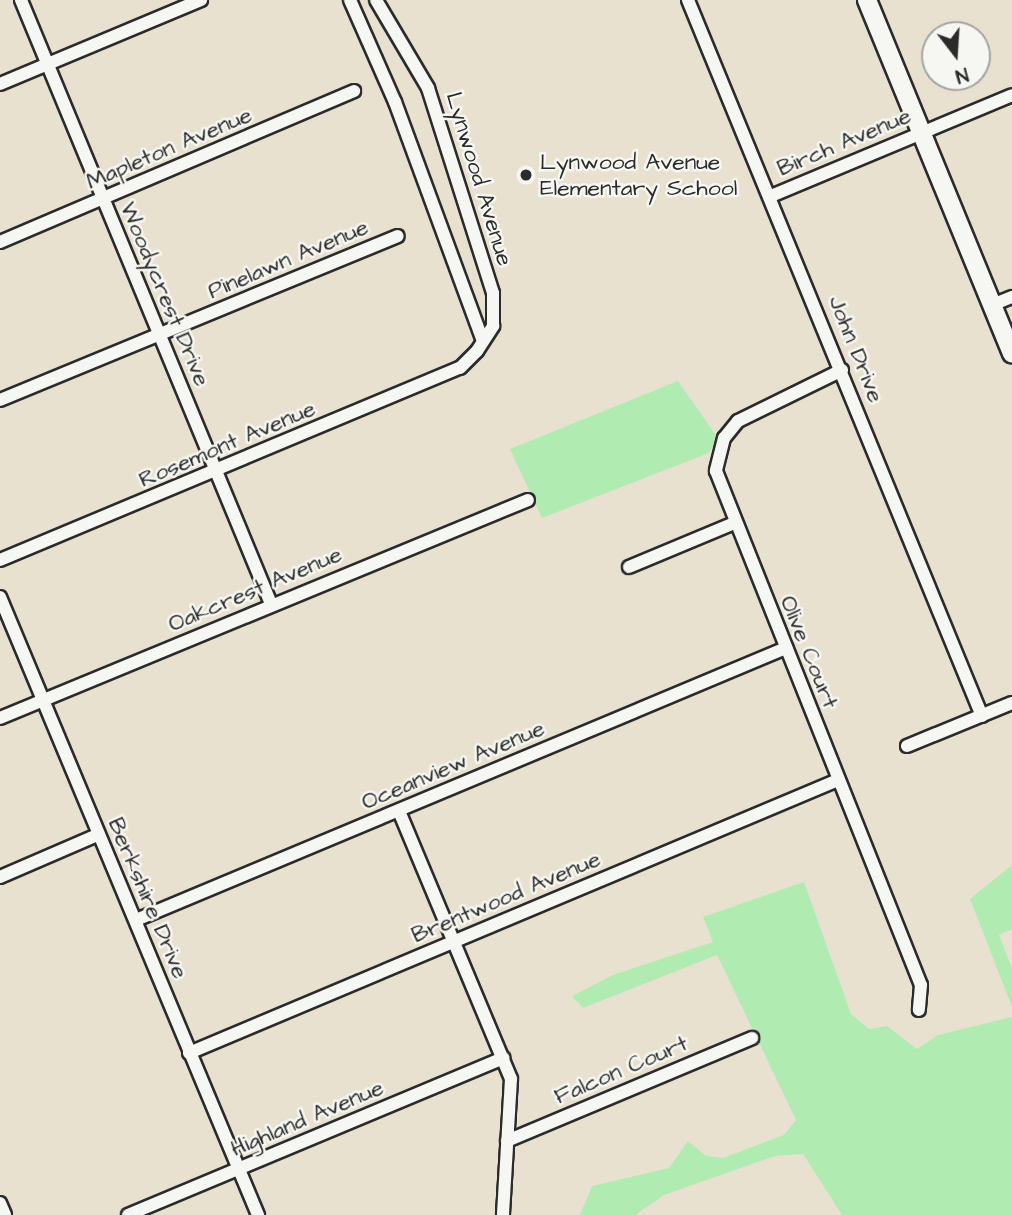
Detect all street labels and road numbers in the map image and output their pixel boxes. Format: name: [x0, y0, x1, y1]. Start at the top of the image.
street label: Lynwood Avenue: [439, 89, 519, 269]
street label: Mapleton Avenue: [82, 101, 256, 195]
street label: Birch Avenue: [773, 101, 915, 183]
street label: Woodycrest Drive: [114, 198, 216, 390]
street label: Pinelawn Avenue: [204, 213, 372, 305]
street label: John Drive: [822, 292, 890, 406]
street label: Rosemont Avenue: [135, 394, 319, 494]
street label: Oakcrest Avenue: [164, 540, 346, 638]
street label: Olive Court: [774, 592, 844, 712]
street label: Oceanview Avenue: [357, 714, 549, 816]
street label: Berkshire Drive: [102, 814, 194, 982]
street label: Brentwood Avenue: [407, 845, 605, 949]
street label: Falcon Court: [550, 1029, 692, 1111]
street label: Highland Avenue: [226, 1073, 388, 1163]

